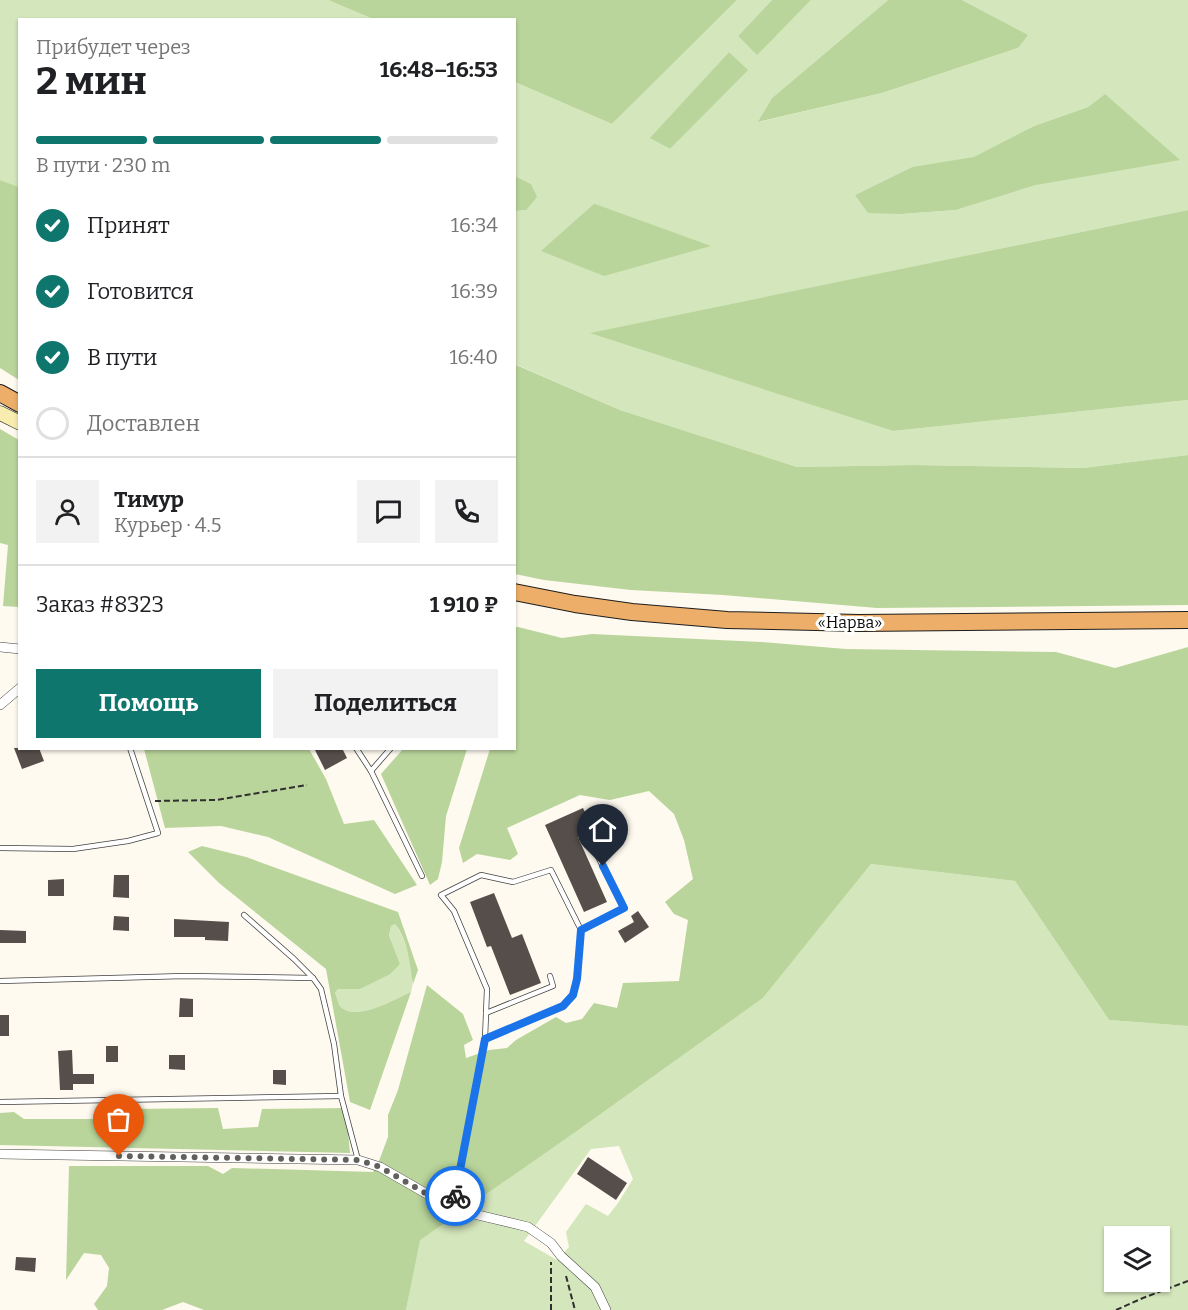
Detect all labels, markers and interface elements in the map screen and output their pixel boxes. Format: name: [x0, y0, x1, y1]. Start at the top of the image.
text: Прибудет через: [36, 35, 191, 59]
text: 16:48–16:53: [380, 56, 498, 83]
text: 2 мин: [36, 58, 147, 104]
text: В пути · 230 m: [36, 153, 170, 177]
icon: check: [36, 209, 69, 242]
text: Принят: [87, 212, 170, 239]
text: 16:34: [451, 213, 498, 237]
icon: check: [36, 275, 69, 308]
text: Готовится: [87, 278, 194, 305]
text: 16:39: [451, 279, 498, 303]
icon: check: [36, 341, 69, 374]
text: В пути: [87, 344, 157, 371]
text: 16:40: [449, 345, 498, 369]
text: Доставлен: [87, 410, 200, 437]
button: person: [36, 480, 99, 543]
button: chat: [357, 480, 420, 543]
button: phone: [435, 480, 498, 543]
text: Тимур: [114, 486, 184, 513]
text: Курьер · 4.5: [114, 513, 221, 537]
text: Заказ #8323: [36, 591, 164, 618]
text: 1 910 ₽: [430, 591, 498, 618]
street label: «Нарва»: [818, 613, 882, 632]
button: Помощь: [36, 669, 261, 738]
button: Поделиться: [273, 669, 498, 738]
pin: [577, 804, 628, 866]
icon: home: [586, 813, 619, 846]
pin: [93, 1094, 144, 1156]
icon: bag: [102, 1103, 135, 1136]
courier: [425, 1166, 485, 1226]
icon: bike: [439, 1180, 472, 1213]
map controls: [1104, 1226, 1170, 1292]
button: layers: [1104, 1226, 1170, 1292]

